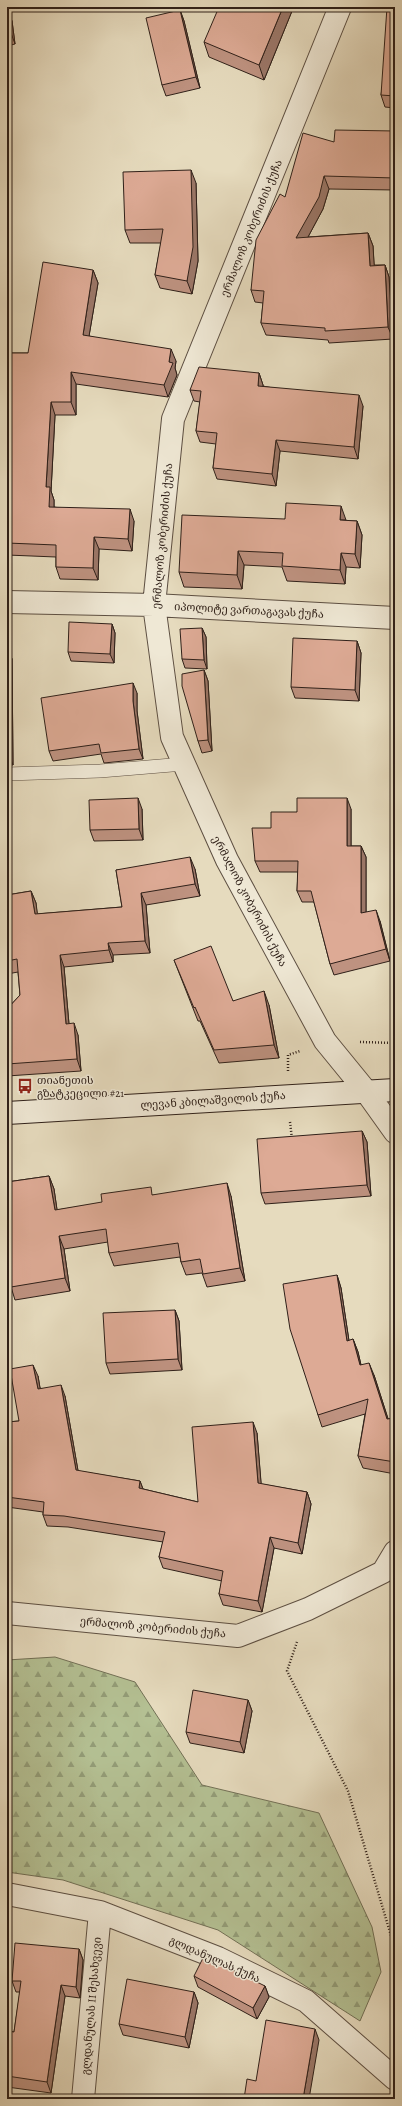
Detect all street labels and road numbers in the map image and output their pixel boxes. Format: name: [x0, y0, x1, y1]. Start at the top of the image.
street label: ერმალოზ კობერიძის ქუჩა: [217, 157, 286, 299]
street label: ერმალოზ კობერიძის ქუჩა: [149, 462, 176, 610]
street label: იპოლიტე ვართაგავას ქუჩა: [174, 599, 324, 622]
street label: ერმალოზ კობერიძის ქუჩა: [209, 833, 291, 970]
street label: ლევან კბილაშვილის ქუჩა: [140, 1088, 286, 1113]
street label: ერმალოზ კობერიძის ქუჩა: [79, 1614, 227, 1641]
street label: გლდანულას ქუჩა: [167, 1933, 263, 1986]
street label: გლდანულას II შესახვევი: [78, 1936, 105, 2076]

